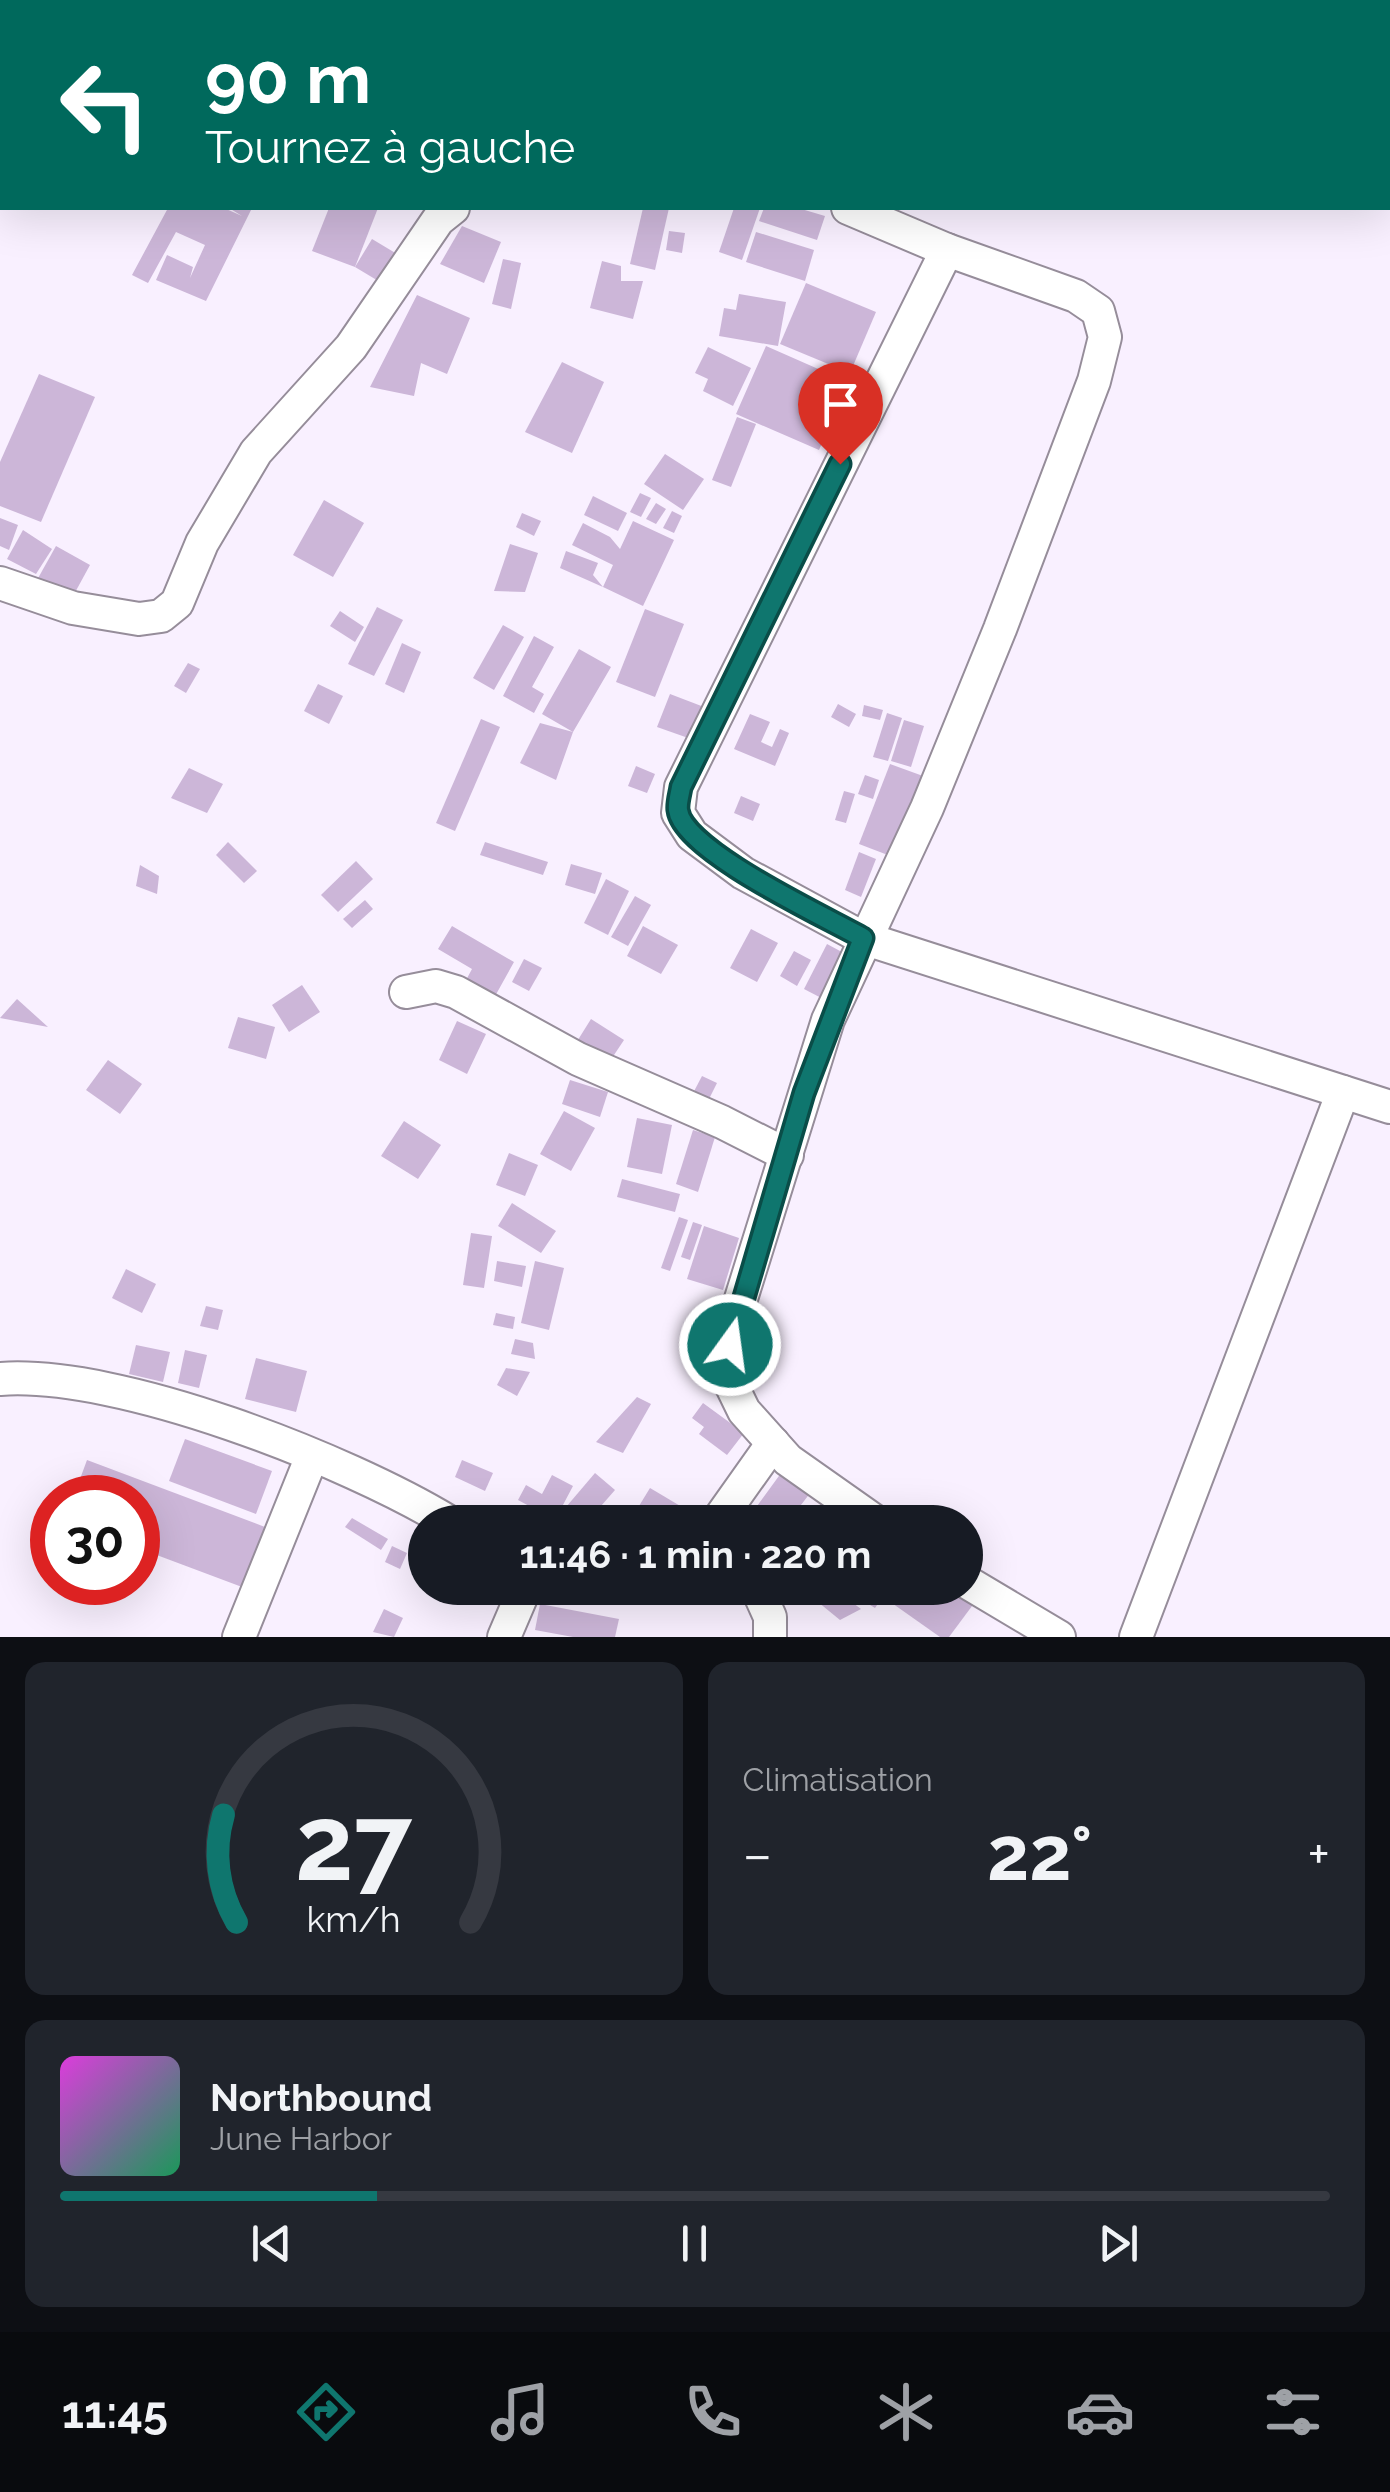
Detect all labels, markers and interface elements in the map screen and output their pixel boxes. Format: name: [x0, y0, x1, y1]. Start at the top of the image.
text: 90 m: [205, 37, 371, 119]
icon: left: [40, 40, 170, 170]
text: Tournez à gauche: [205, 121, 575, 174]
pin: [798, 362, 883, 465]
icon: arrive: [813, 377, 868, 432]
position arrow: [678, 1293, 782, 1397]
speed limit sign: 30: [30, 1475, 160, 1605]
text: 11:46 · 1 min · 220 m: [520, 1532, 871, 1577]
text: Climatisation: [743, 1761, 933, 1798]
text: 27: [295, 1782, 413, 1904]
text: 22°: [987, 1809, 1092, 1898]
text: −: [743, 1822, 772, 1887]
text: +: [1307, 1822, 1330, 1887]
text: km/h: [307, 1898, 401, 1940]
text: Northbound: [210, 2075, 432, 2120]
text: June Harbor: [210, 2120, 392, 2157]
icon: previous: [244, 2216, 299, 2271]
icon: pause: [667, 2216, 722, 2271]
icon: next: [1091, 2216, 1146, 2271]
icon: directions: [291, 2377, 361, 2447]
icon: music: [485, 2377, 555, 2447]
icon: phone: [678, 2377, 748, 2447]
icon: climate: [871, 2377, 941, 2447]
icon: car: [1065, 2377, 1135, 2447]
icon: filters: [1258, 2377, 1328, 2447]
text: 11:45: [62, 2386, 168, 2439]

